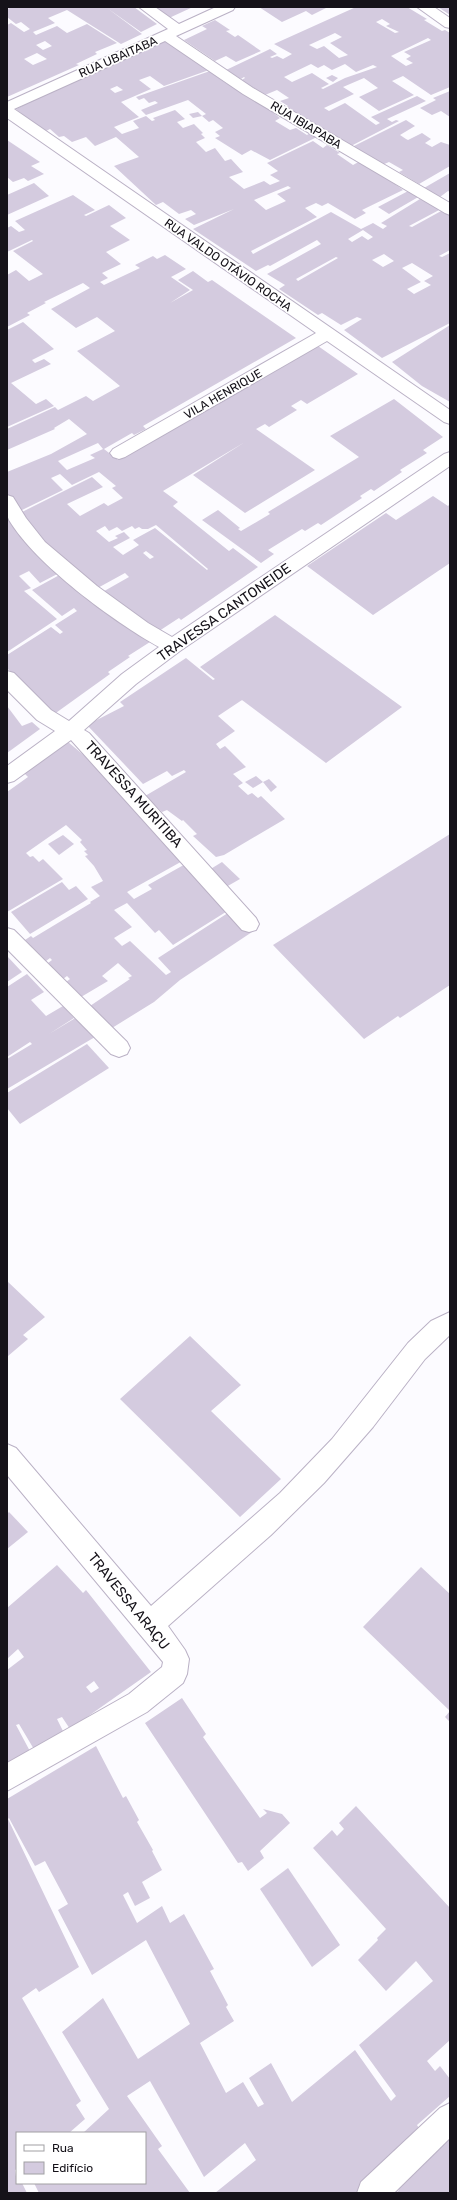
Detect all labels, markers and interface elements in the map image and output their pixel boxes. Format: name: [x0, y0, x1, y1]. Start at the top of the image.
street label: RUA UBAITABA: [77, 33, 159, 81]
street label: RUA IBIAPABA: [268, 98, 344, 152]
street label: RUA VALDO OTÁVIO ROCHA: [162, 216, 294, 314]
street label: VILA HENRIQUE: [182, 366, 264, 422]
street label: TRAVESSA CANTONEIDE: [154, 560, 294, 665]
street label: TRAVESSA MURITIBA: [81, 737, 186, 852]
street label: TRAVESSA ARAÇU: [84, 1549, 173, 1653]
legend: [16, 2132, 146, 2184]
text: Rua: [52, 2141, 74, 2155]
text: Edifício: [52, 2161, 93, 2175]

